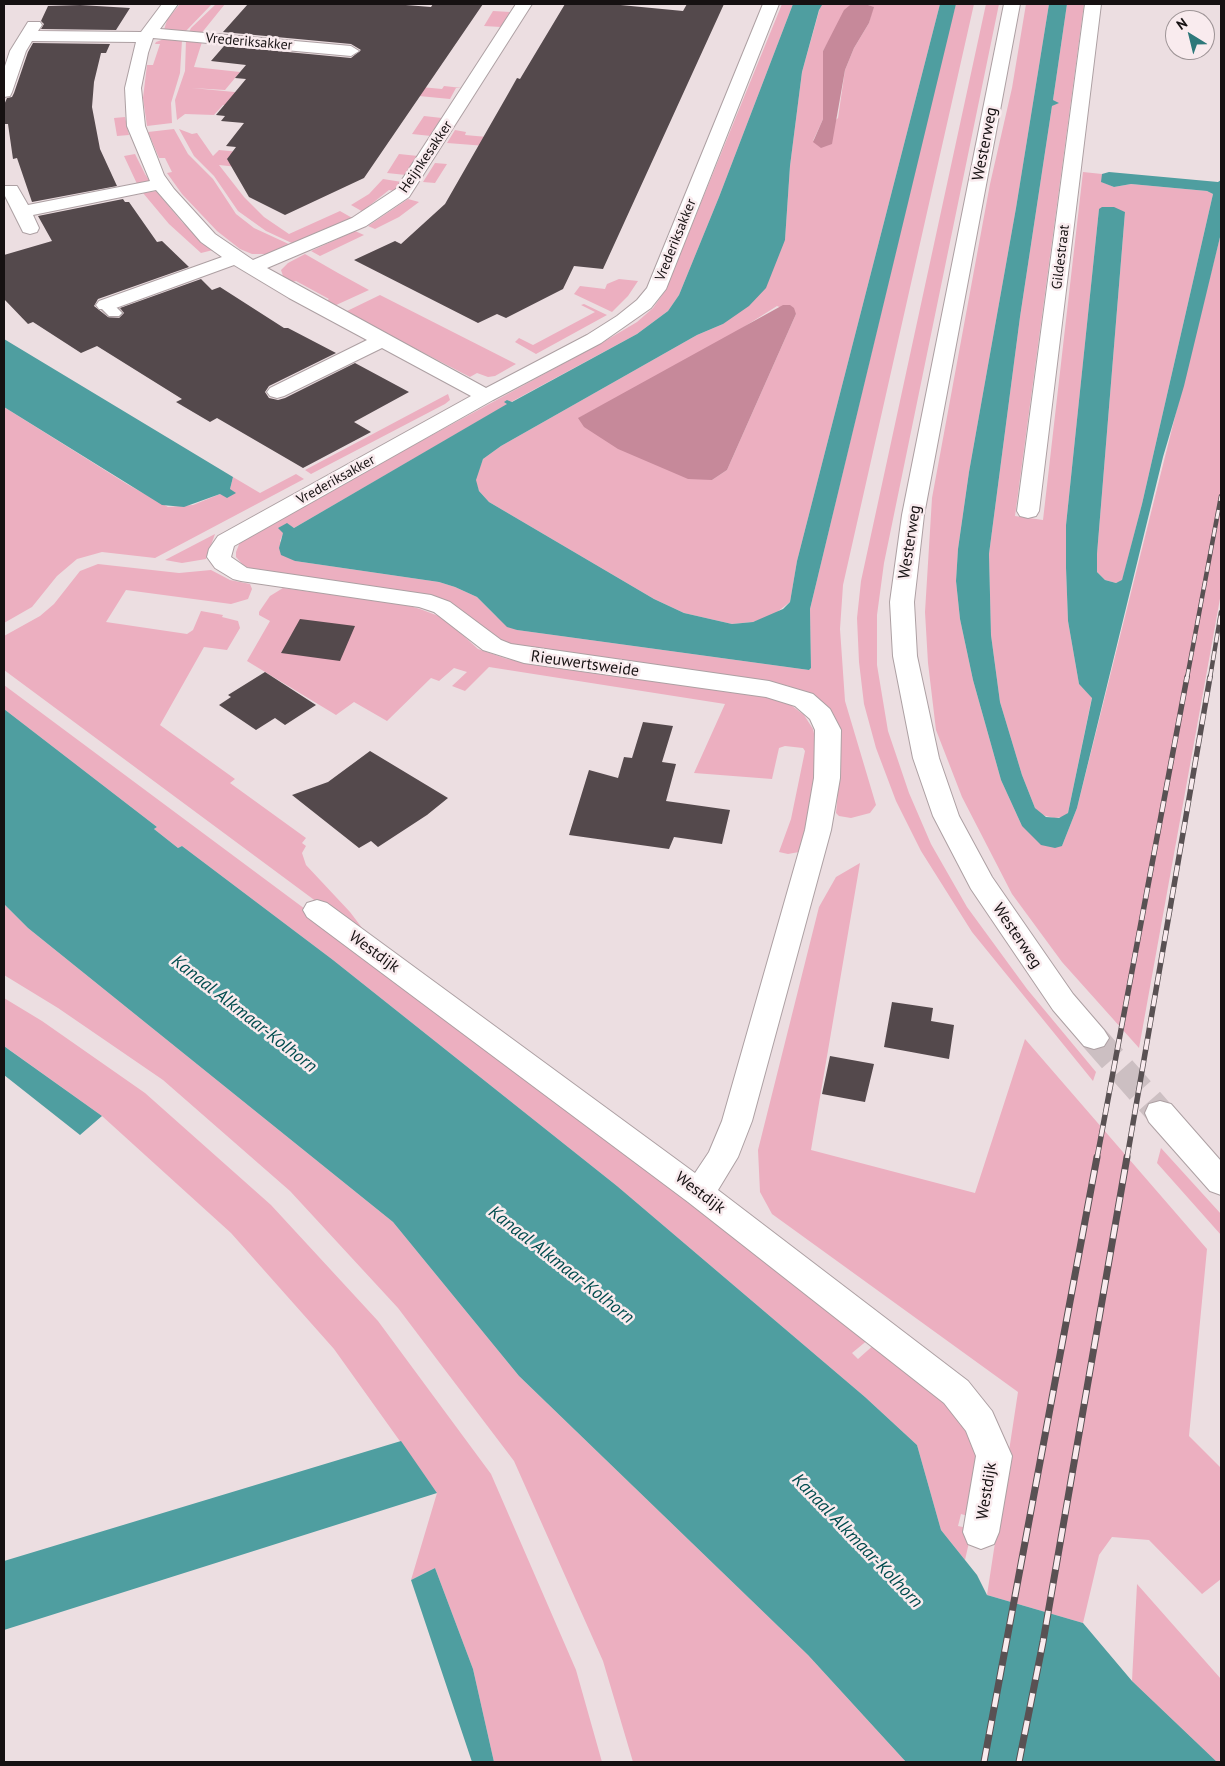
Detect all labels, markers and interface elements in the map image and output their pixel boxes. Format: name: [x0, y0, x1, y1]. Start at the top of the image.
north arrow: [1165, 10, 1215, 60]
text: N: [1173, 14, 1191, 34]
street label: Vrederiksakker: [205, 30, 293, 54]
street label: Westerweg: [968, 106, 1002, 182]
street label: Heijnkesakker: [396, 118, 456, 196]
street label: Vrederiksakker: [652, 197, 700, 283]
street label: Gildestraat: [1049, 224, 1073, 290]
street label: Vrederiksakker: [294, 452, 378, 508]
street label: Westerweg: [895, 504, 925, 580]
street label: Rieuwertsweide: [530, 647, 640, 681]
street label: Westerweg: [988, 900, 1046, 972]
street label: Westdijk: [345, 927, 403, 977]
water label: Kanaal Alkmaar-Kolhorn: [167, 951, 321, 1077]
street label: Westdijk: [671, 1168, 729, 1218]
water label: Kanaal Alkmaar-Kolhorn: [484, 1202, 638, 1328]
street label: Westdijk: [973, 1461, 1001, 1521]
water label: Kanaal Alkmaar-Kolhorn: [787, 1469, 927, 1613]

